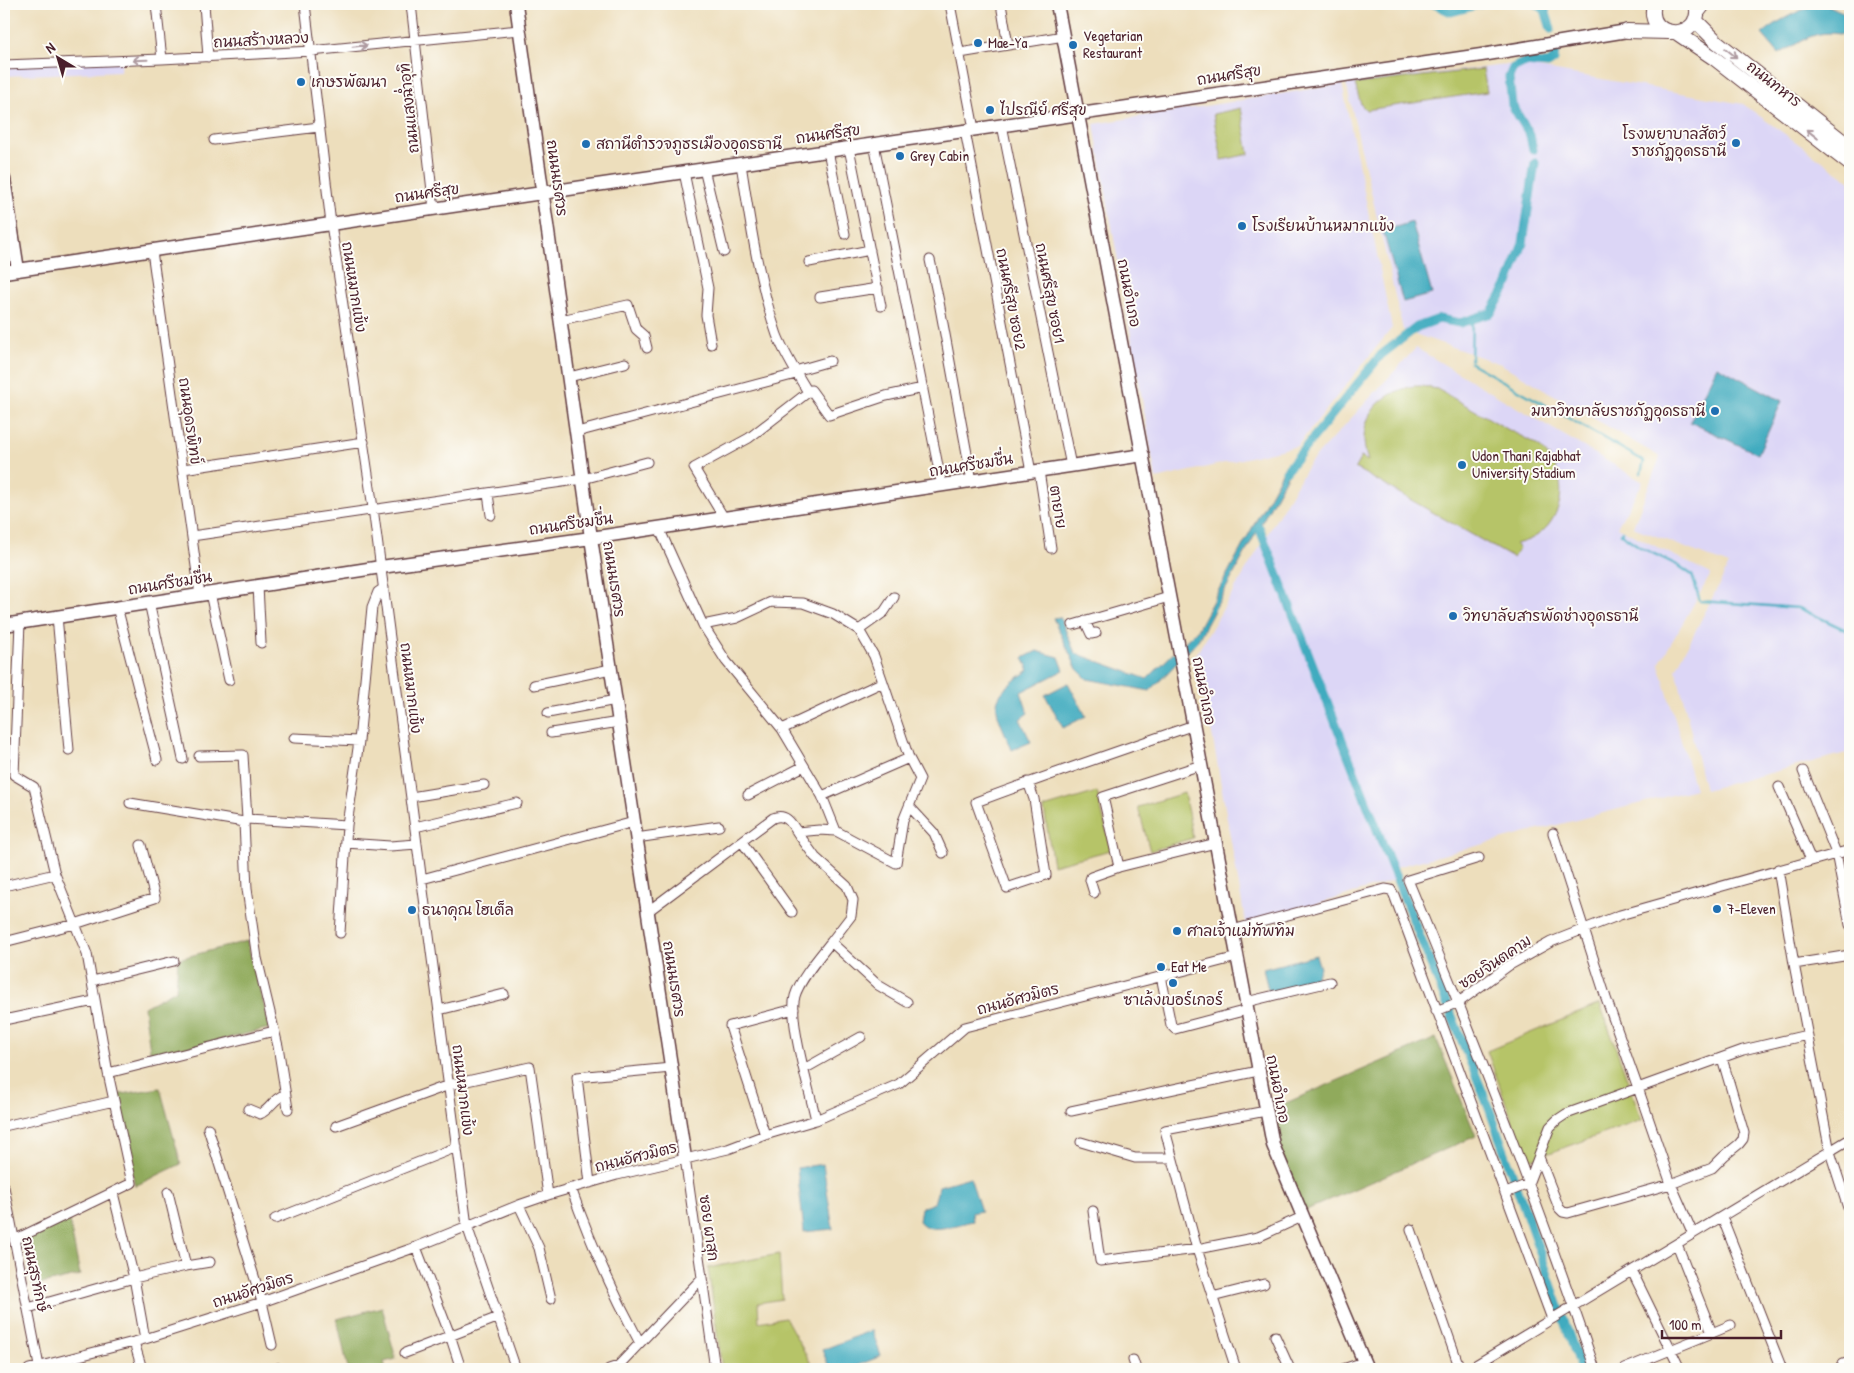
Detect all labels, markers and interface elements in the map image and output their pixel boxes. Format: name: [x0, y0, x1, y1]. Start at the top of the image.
place label: Vegetarian Restaurant: [1083, 25, 1143, 63]
street label: ถนนสร้างหลวง: [213, 27, 309, 52]
north arrow: [32, 32, 82, 82]
place label: Mae-Ya: [988, 32, 1027, 53]
text: N: [41, 37, 59, 57]
marker: Mae-Ya: [972, 37, 984, 49]
marker: Vegetarian Restaurant: [1067, 39, 1079, 51]
one-way arrow: [351, 41, 367, 51]
one-way arrow: [1724, 48, 1737, 59]
one-way arrow: [132, 55, 148, 65]
street label: ถนนทหาร: [1742, 55, 1806, 112]
street label: ถนนศรีสุข: [1195, 59, 1263, 91]
street label: ถนนแสงฉ่ำอุทิ: [390, 62, 425, 155]
place label: เกษรพัฒนา: [311, 71, 387, 92]
marker: เกษรพัฒนา: [295, 76, 307, 88]
place label: ไปรณีย์ ศรีสุข: [999, 99, 1087, 121]
marker: ไปรณีย์ ศรีสุข: [984, 104, 996, 116]
street label: ถนนศรีสุข: [794, 119, 862, 149]
place label: โรงพยาบาลสัตว์ ราชภัฏอุดรธานี: [1622, 123, 1727, 162]
one-way arrow: [1806, 128, 1819, 139]
place label: สถานีตำรวจภูธรเมืองอุดรธานี: [596, 133, 782, 155]
marker: โรงพยาบาลสัตว์ ราชภัฏอุดรธานี: [1730, 137, 1742, 149]
street label: ถนนนเรศวร: [542, 138, 573, 218]
marker: สถานีตำรวจภูธรเมืองอุดรธานี: [580, 138, 592, 150]
place label: Grey Cabin: [910, 145, 969, 166]
marker: Grey Cabin: [894, 150, 906, 162]
street label: ถนนศรีสุข: [393, 178, 461, 208]
place label: โรงเรียนบ้านหมากแข้ง: [1252, 215, 1394, 236]
marker: โรงเรียนบ้านหมากแข้ง: [1236, 220, 1248, 232]
street label: ถนนหมากแข้ง: [337, 240, 372, 334]
street label: ถนนศรีสุข ซอย1: [1029, 241, 1071, 345]
street label: ถนนศรีสุข ซอย2: [990, 246, 1032, 352]
street label: ถนนอำเภอ: [1113, 257, 1146, 329]
street label: ถนนอุดรพิทข์: [173, 376, 207, 466]
place label: มหาวิทยาลัยราชภัฏอุดรธานี: [1531, 400, 1705, 422]
marker: มหาวิทยาลัยราชภัฏอุดรธานี: [1709, 405, 1721, 417]
street label: ถนนศรีชมชื่น: [927, 445, 1014, 482]
place label: Udon Thani Rajabhat University Stadium: [1472, 445, 1582, 483]
marker: Udon Thani Rajabhat University Stadium: [1456, 459, 1468, 471]
street label: ตายาย: [1045, 484, 1072, 530]
street label: ถนนศรีชมชื่น: [527, 504, 614, 540]
street label: ถนนนเรศวร: [598, 539, 631, 619]
street label: ถนนศรีชมชื่น: [126, 563, 213, 600]
place label: วิทยาลัยสารพัดช่างอุดรธานี: [1463, 605, 1639, 627]
marker: วิทยาลัยสารพัดช่างอุดรธานี: [1447, 610, 1459, 622]
street label: ถนนหมากแข้ง: [395, 641, 427, 735]
street label: ถนนอำเภอ: [1188, 655, 1221, 727]
place label: 7-Eleven: [1727, 898, 1776, 919]
place label: ธนาคุณ โฮเต็ล: [422, 899, 514, 921]
marker: 7-Eleven: [1711, 903, 1723, 915]
marker: ธนาคุณ โฮเต็ล: [406, 904, 418, 916]
place label: ศาลเจ้าแม่ทัพทิม: [1187, 920, 1295, 941]
marker: ศาลเจ้าแม่ทัพทิม: [1171, 925, 1183, 937]
street label: ซอยจินตคาม: [1454, 929, 1535, 994]
street label: ถนนนเรศวร: [658, 939, 691, 1019]
place label: Eat Me: [1171, 956, 1207, 977]
marker: Eat Me: [1155, 961, 1167, 973]
street label: ถนนอัศวมิตร: [974, 977, 1061, 1020]
marker: ซาเล้งเบอร์เกอร์: [1167, 977, 1179, 989]
place label: ซาเล้งเบอร์เกอร์: [1123, 989, 1223, 1010]
street label: ถนนหมากแข้ง: [447, 1043, 479, 1137]
street label: ถนนอำเภอ: [1262, 1053, 1295, 1125]
street label: ถนนอัศวมิตร: [592, 1136, 679, 1177]
street label: ซอย ผาสุก: [693, 1193, 725, 1263]
street label: ถนนสุรทักษ์: [16, 1234, 54, 1314]
street label: ถนนอัศวมิตร: [210, 1267, 296, 1313]
scale bar: [1662, 1308, 1780, 1340]
text: 100 m: [1669, 1314, 1702, 1335]

